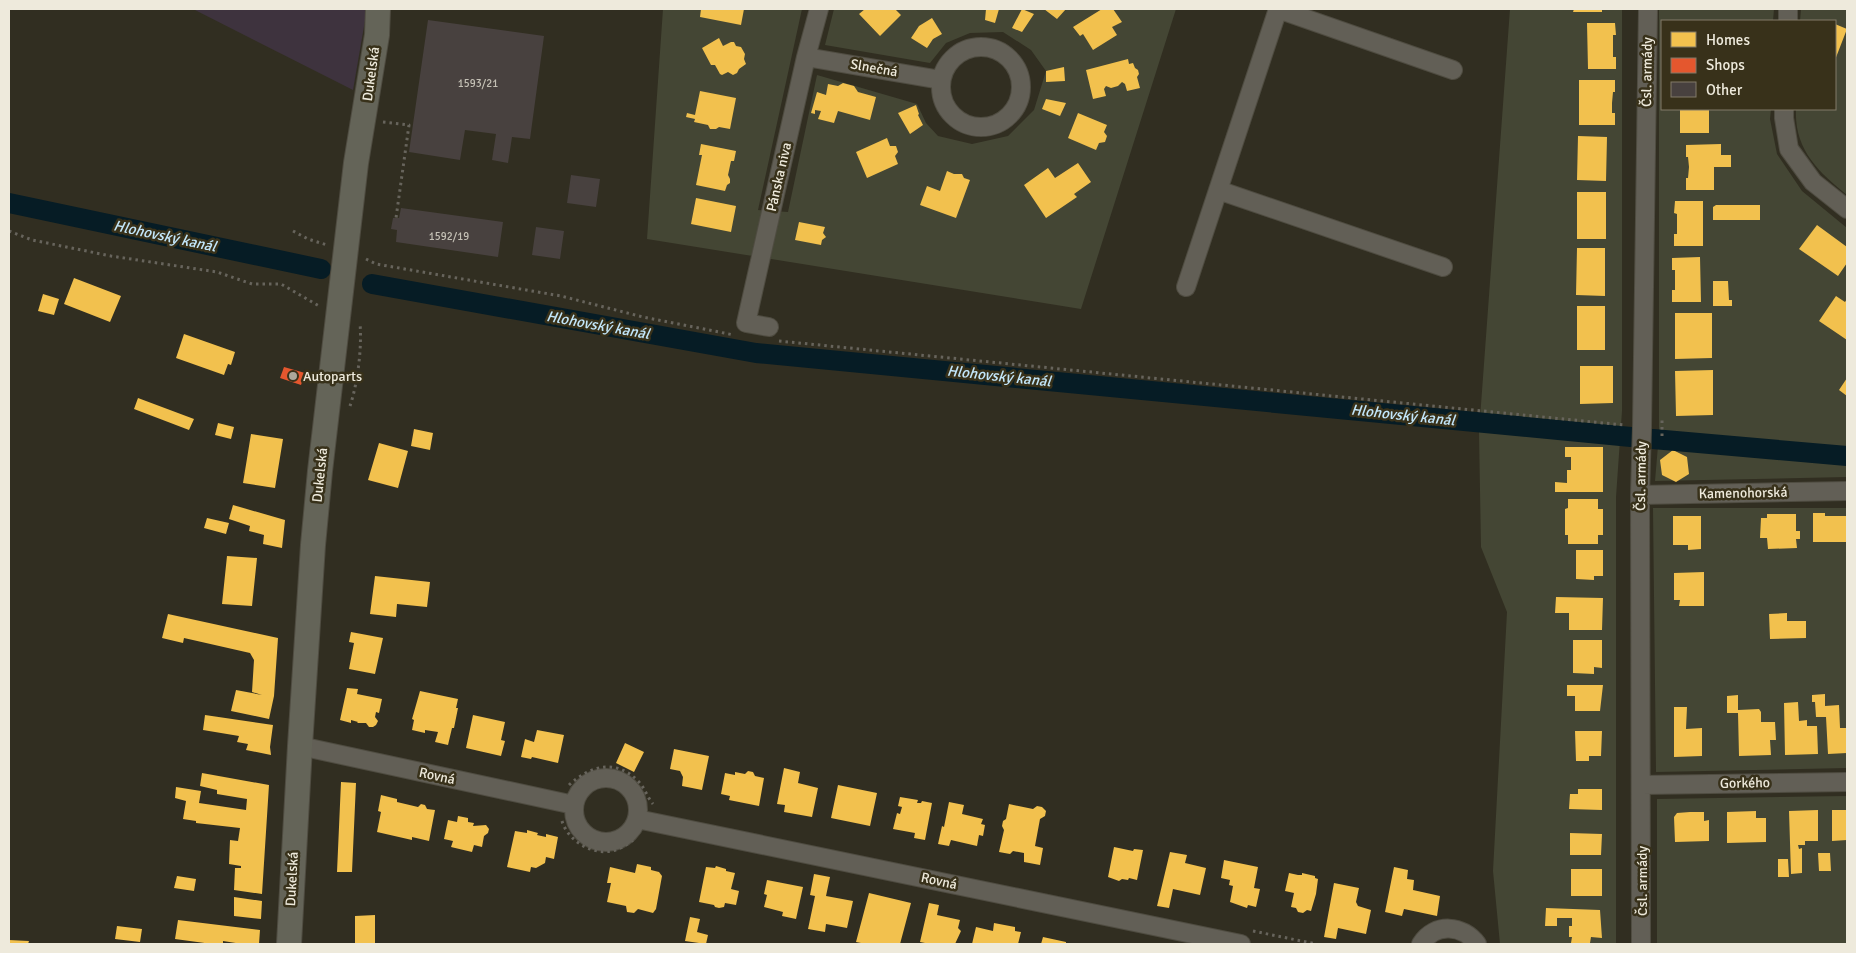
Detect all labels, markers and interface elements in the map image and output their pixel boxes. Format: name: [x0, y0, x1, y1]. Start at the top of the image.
legend: [1661, 20, 1836, 110]
text: Homes: [1706, 31, 1750, 49]
street label: Čsl. armády: [1638, 36, 1656, 107]
street label: Dukelská: [359, 46, 383, 102]
street label: Slnečná: [849, 55, 899, 81]
text: Shops: [1706, 56, 1745, 74]
house number: 1593/21: [458, 77, 498, 90]
text: Other: [1706, 81, 1743, 99]
street label: Pánska niva: [763, 141, 795, 213]
water label: Hlohovský kanál: [112, 216, 220, 256]
house number: 1592/19: [429, 230, 469, 243]
water label: Hlohovský kanál: [545, 307, 653, 343]
water label: Hlohovský kanál: [946, 362, 1054, 391]
place label: Autoparts: [303, 368, 362, 385]
marker: Autoparts: [287, 370, 299, 382]
water label: Hlohovský kanál: [1350, 401, 1458, 430]
street label: Čsl. armády: [1632, 440, 1650, 511]
street label: Dukelská: [309, 447, 331, 503]
street label: Kamenohorská: [1698, 484, 1788, 502]
street label: Rovná: [417, 764, 457, 788]
street label: Gorkého: [1720, 774, 1770, 792]
street label: Čsl. armády: [1634, 846, 1651, 916]
street label: Dukelská: [282, 851, 302, 907]
street label: Rovná: [919, 869, 959, 893]

